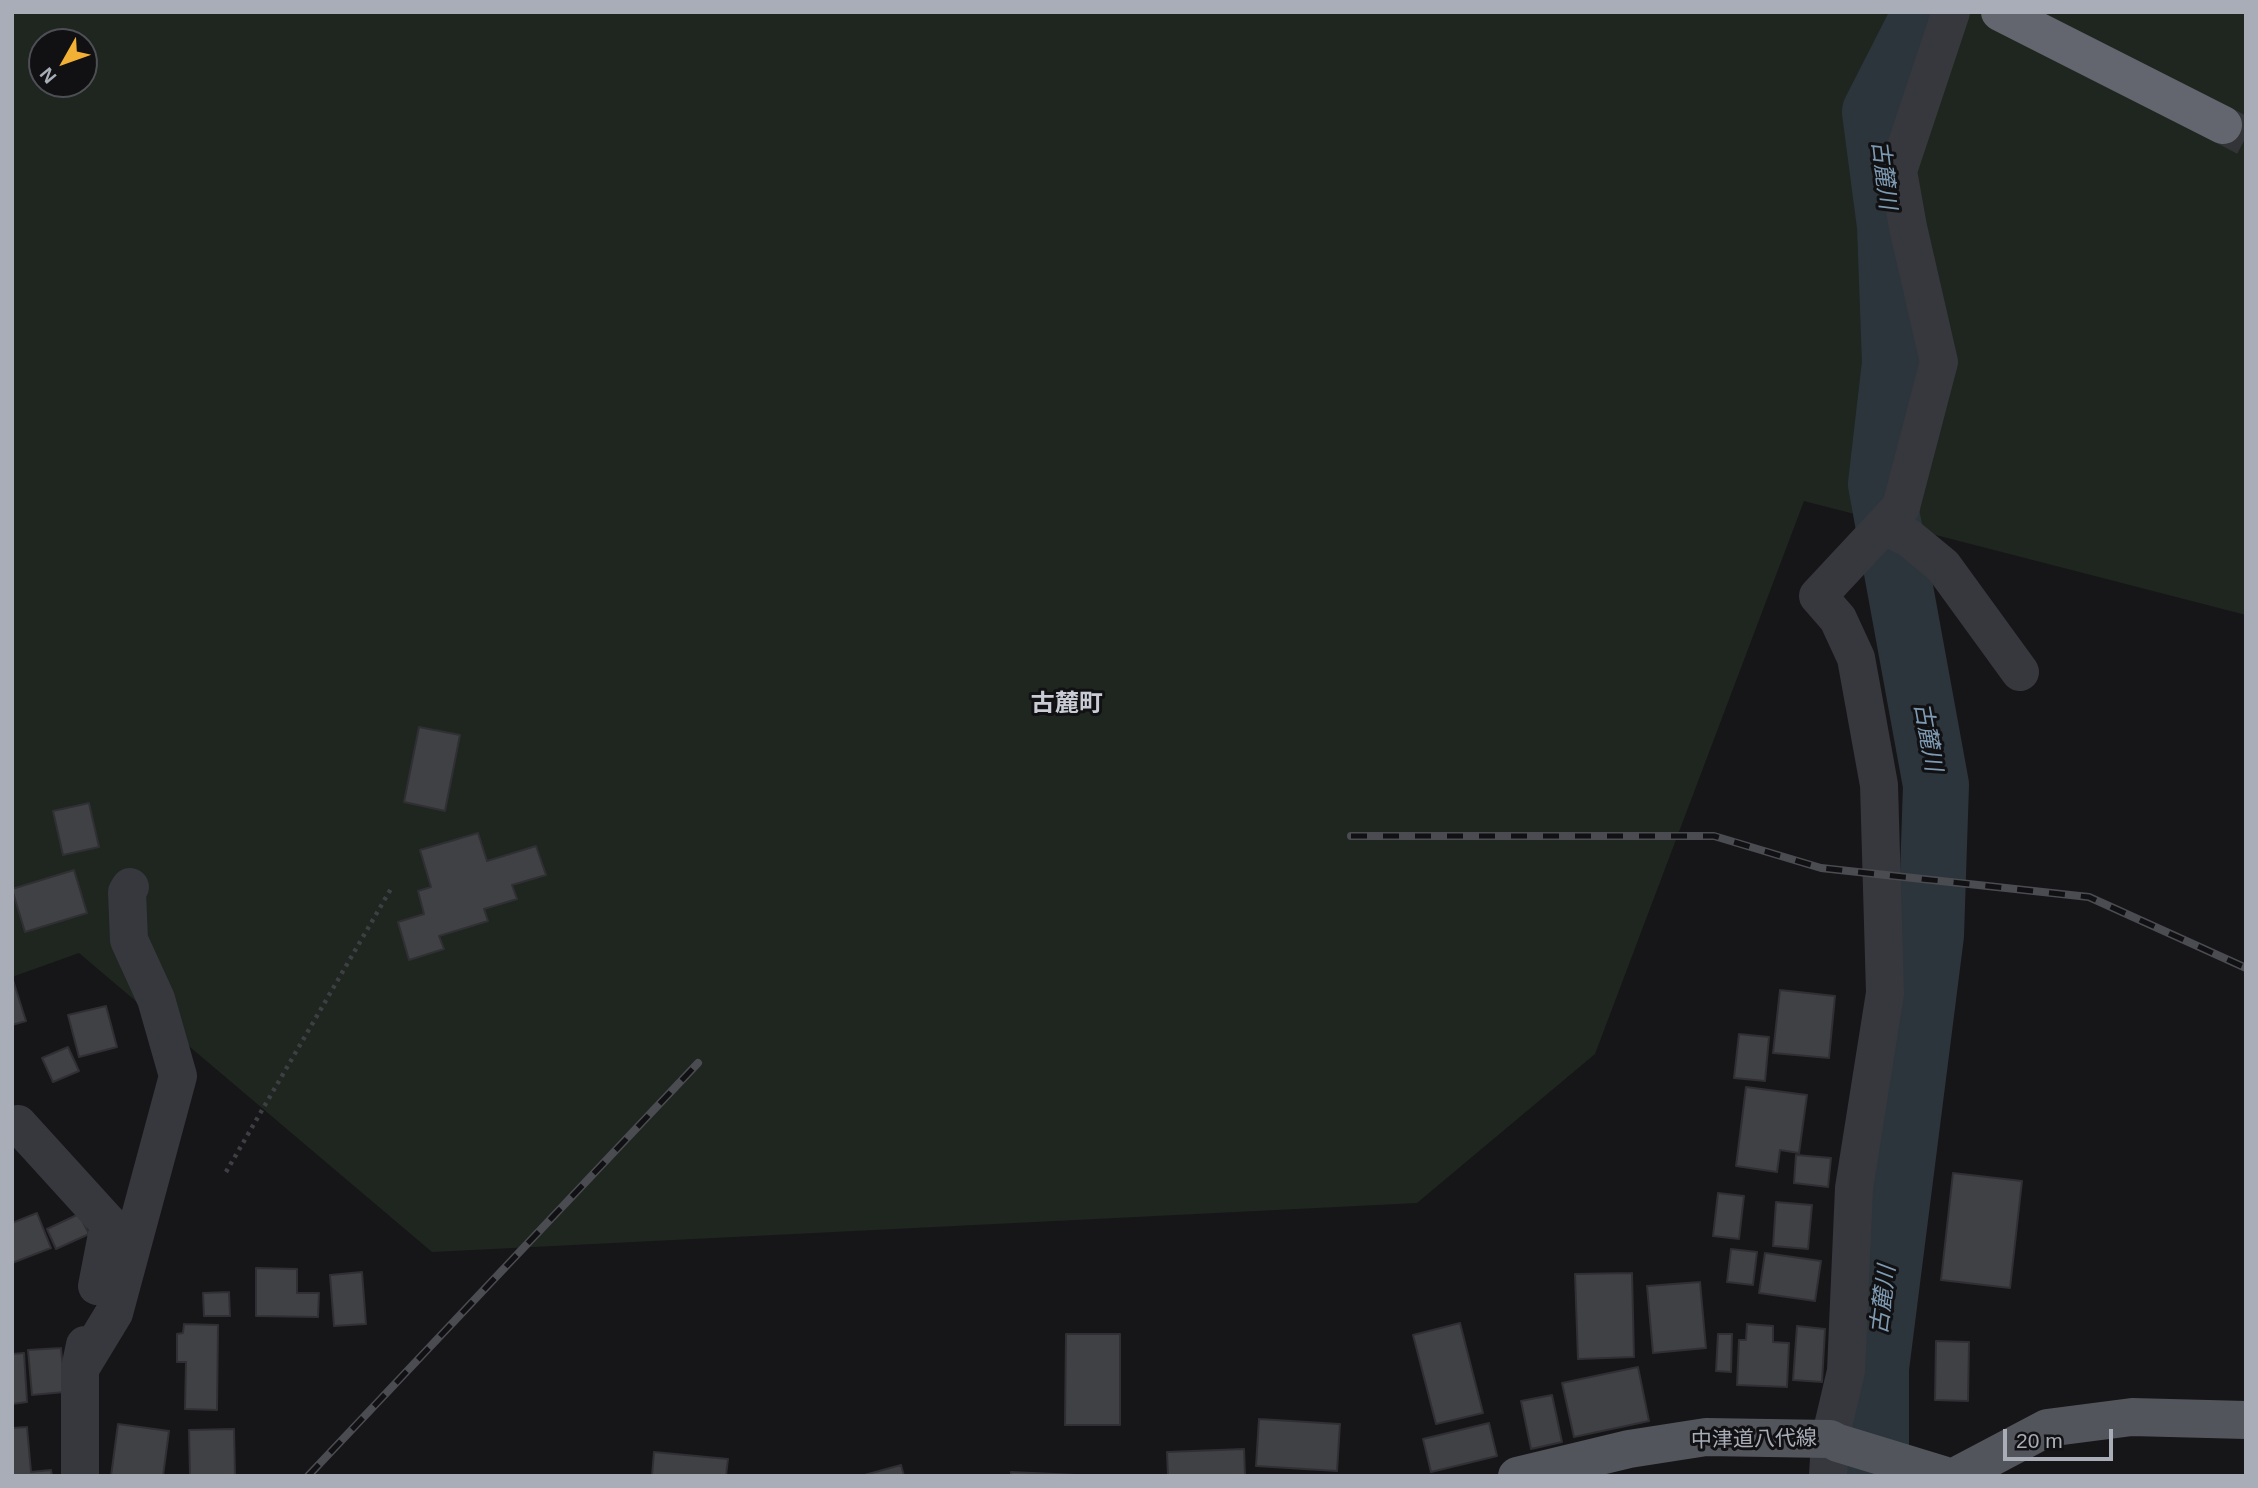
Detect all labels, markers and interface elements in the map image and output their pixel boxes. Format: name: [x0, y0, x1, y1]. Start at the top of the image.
north arrow: [28, 28, 98, 98]
text: N: [36, 64, 61, 88]
water label: 古麓川: [1865, 139, 1901, 211]
district label: 古麓町: [1031, 690, 1103, 718]
water label: 古麓川: [1907, 701, 1947, 773]
water label: 古麓川: [1866, 1264, 1902, 1336]
scale bar: [2006, 1414, 2116, 1458]
street label: 中津道八代線: [1691, 1426, 1817, 1454]
text: 20 m: [2016, 1429, 2063, 1452]

